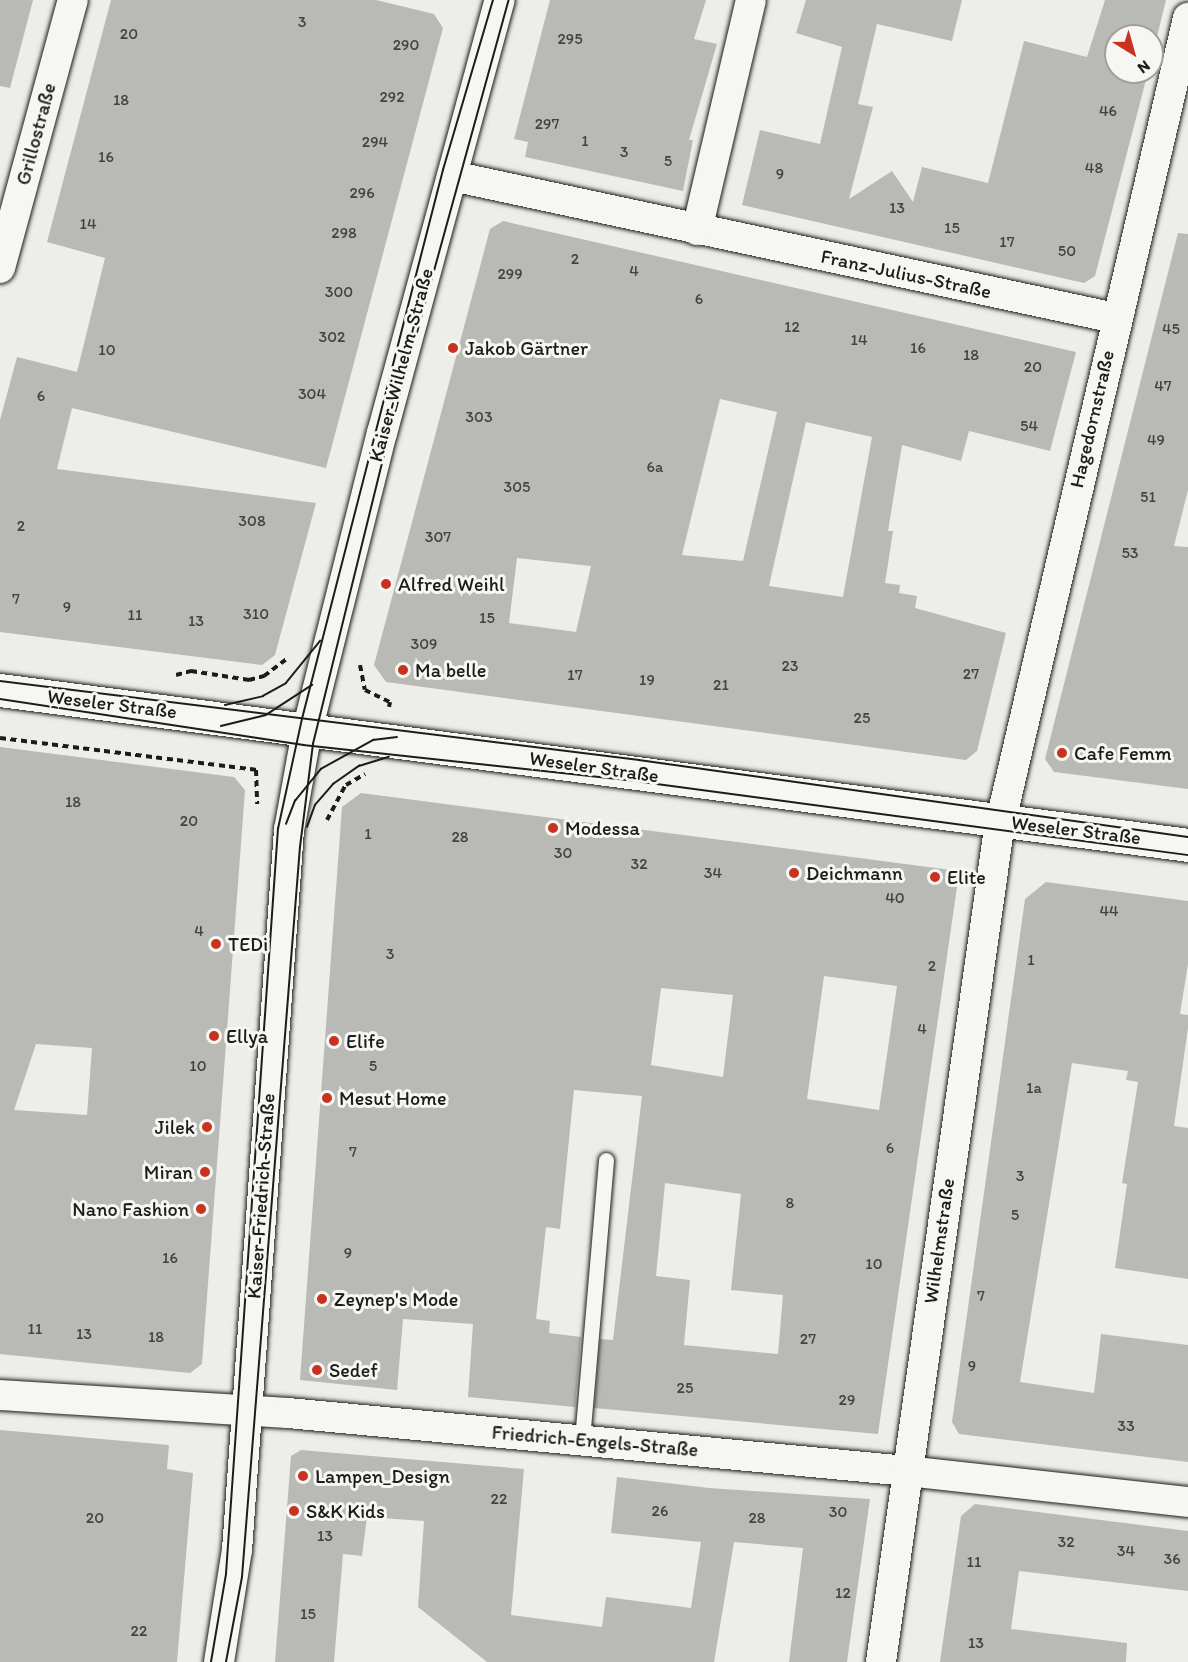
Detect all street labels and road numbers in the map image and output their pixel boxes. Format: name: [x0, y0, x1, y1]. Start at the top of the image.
street label: Grillostraße: [11, 80, 61, 188]
street label: Franz-Julius-Straße: [819, 244, 993, 304]
street label: Kaiser-Wilhelm-Straße: [364, 266, 438, 464]
street label: Hagedornstraße: [1064, 348, 1120, 490]
street label: Weseler Straße: [46, 684, 178, 724]
street label: Weseler Straße: [528, 746, 660, 788]
street label: Weseler Straße: [1010, 810, 1142, 850]
street label: Kaiser-Friedrich-Straße: [242, 1092, 280, 1300]
street label: Wilhelmstraße: [918, 1177, 960, 1305]
street label: Friedrich-Engels-Straße: [491, 1420, 699, 1462]

